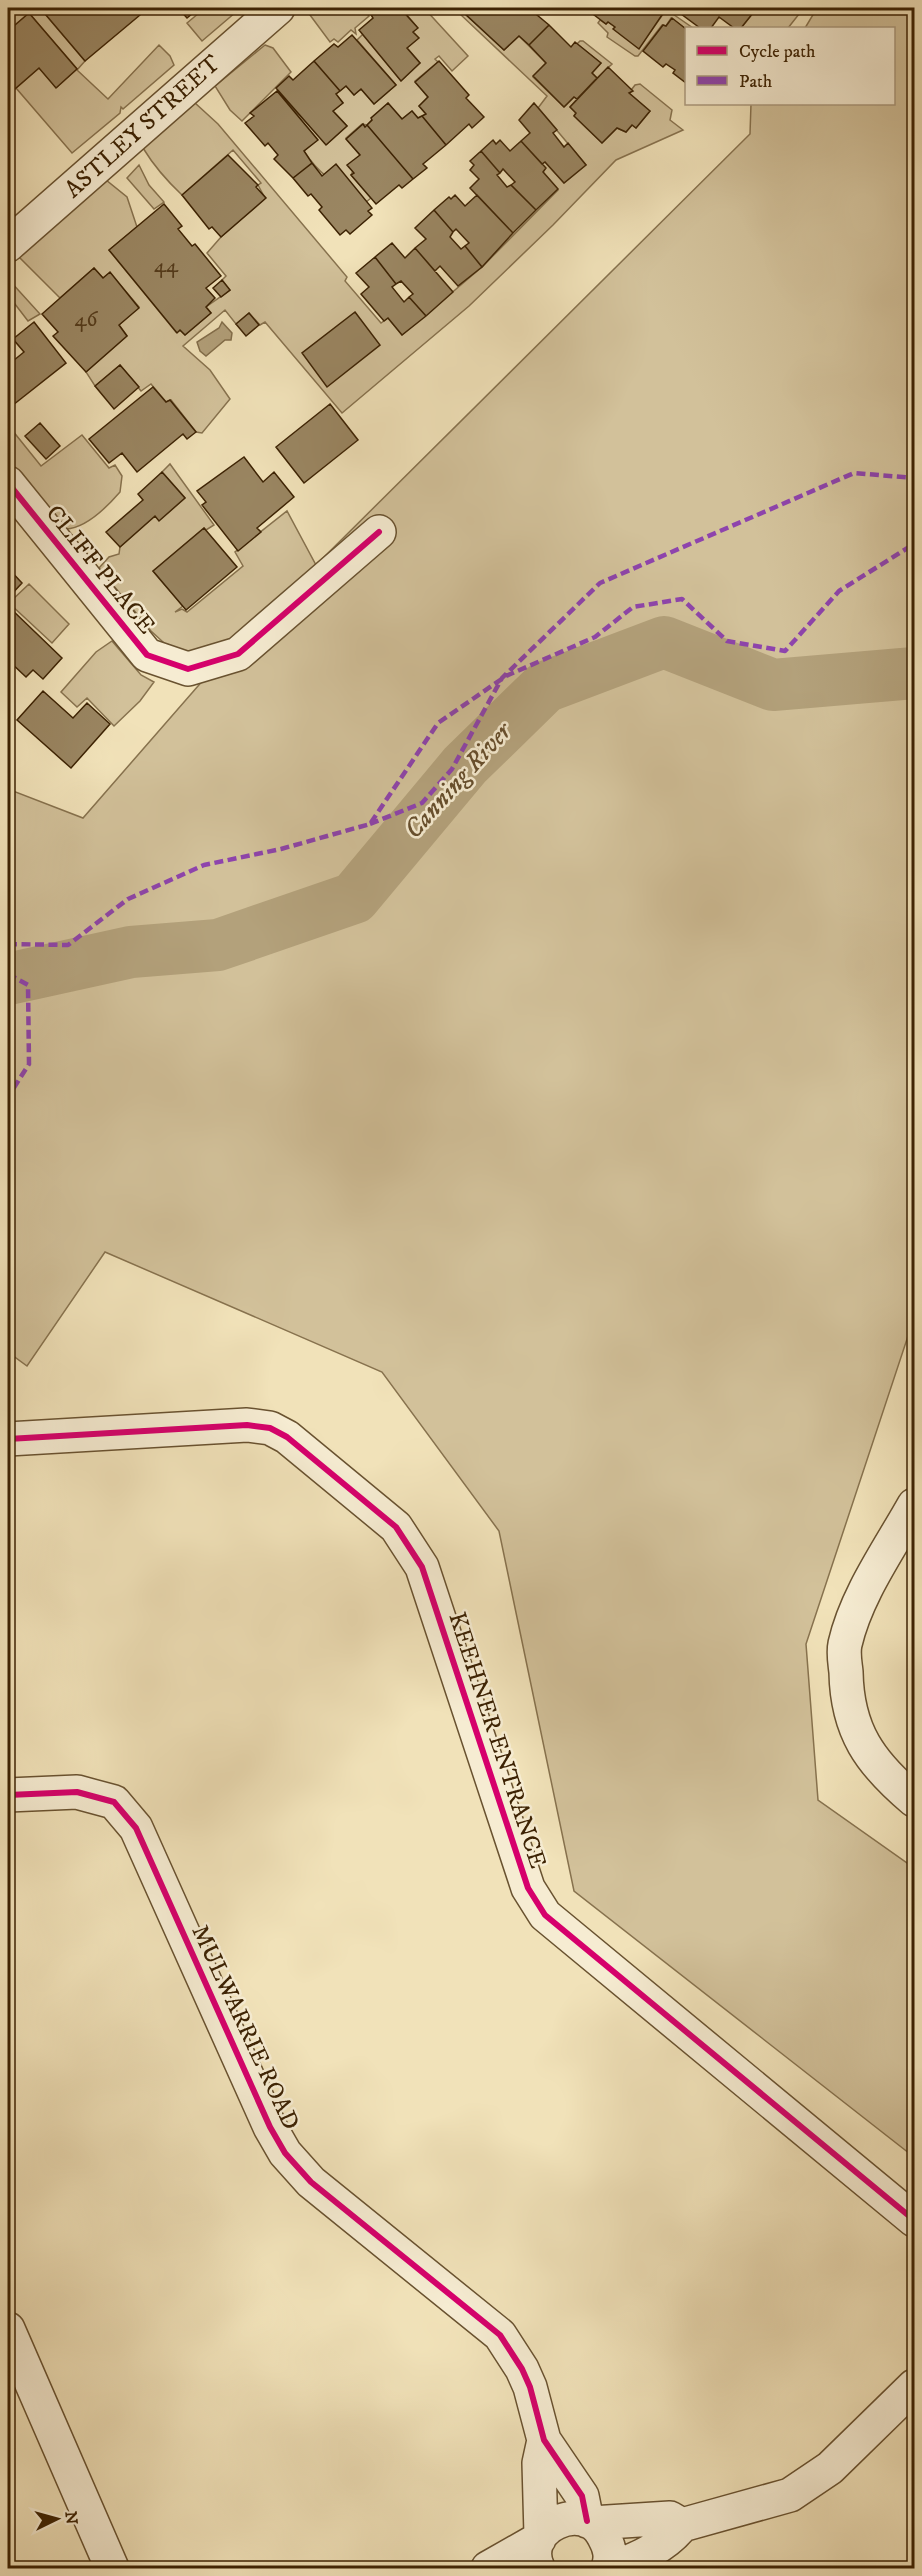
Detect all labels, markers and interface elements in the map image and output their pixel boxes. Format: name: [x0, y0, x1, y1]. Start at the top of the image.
legend: [685, 27, 895, 105]
text: Cycle path: [739, 41, 816, 63]
street label: ASTLEY STREET: [58, 49, 227, 205]
text: Path: [739, 71, 773, 93]
house number: 44: [154, 253, 179, 279]
house number: 46: [74, 307, 99, 333]
street label: CLIFF PLACE: [39, 499, 161, 640]
water label: Canning River: [397, 715, 520, 846]
street label: KEEHNER ENTRANCE: [441, 1609, 553, 1872]
street label: MULWARRIE ROAD: [184, 1920, 306, 2135]
north arrow: [27, 2489, 87, 2549]
text: N: [60, 2510, 81, 2525]

